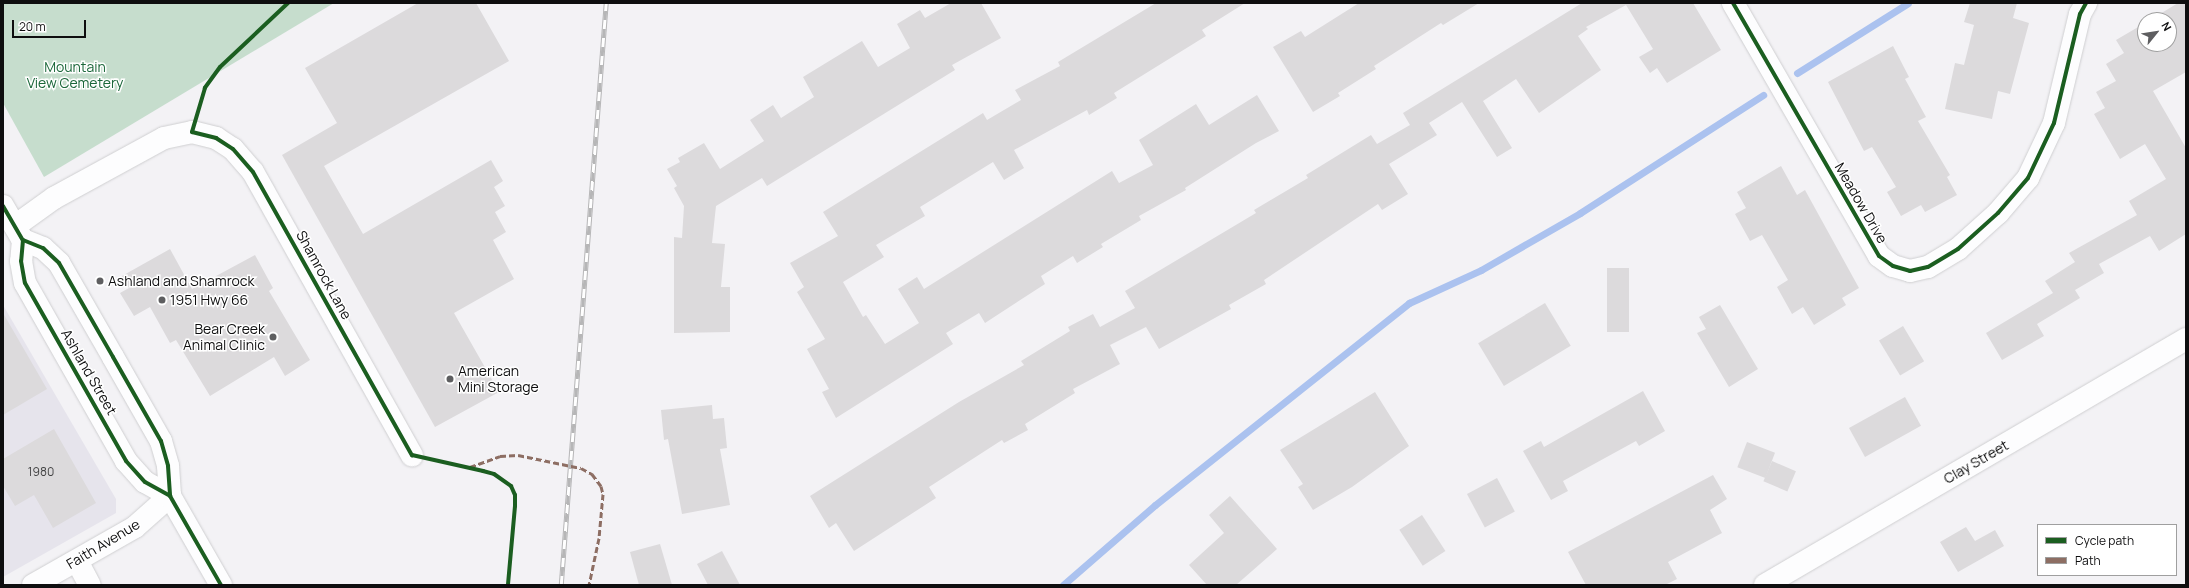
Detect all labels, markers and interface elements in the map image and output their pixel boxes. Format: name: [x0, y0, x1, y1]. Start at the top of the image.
scale bar: [14, 12, 88, 38]
north arrow: [2137, 12, 2177, 52]
text: 20 m: [19, 18, 46, 35]
text: N: [2158, 19, 2175, 33]
park label: Mountain View Cemetery: [27, 59, 123, 92]
street label: Meadow Drive: [1831, 160, 1891, 246]
street label: Shamrock Lane: [293, 228, 355, 322]
place label: Ashland and Shamrock: [108, 273, 255, 289]
marker: Ashland and Shamrock: [95, 276, 105, 286]
place label: 1951 Hwy 66: [170, 292, 248, 308]
marker: 1951 Hwy 66: [157, 295, 167, 305]
place label: Bear Creek Animal Clinic: [183, 321, 265, 354]
street label: Ashland Street: [58, 326, 120, 418]
marker: Bear Creek Animal Clinic: [268, 332, 278, 342]
place label: American Mini Storage: [458, 363, 539, 396]
marker: American Mini Storage: [445, 374, 455, 384]
street label: Clay Street: [1941, 437, 2011, 487]
house number: 1980: [28, 465, 54, 479]
street label: Faith Avenue: [63, 516, 143, 572]
legend: [2037, 524, 2177, 576]
text: Cycle path: [2075, 532, 2134, 549]
text: Path: [2075, 552, 2101, 569]

